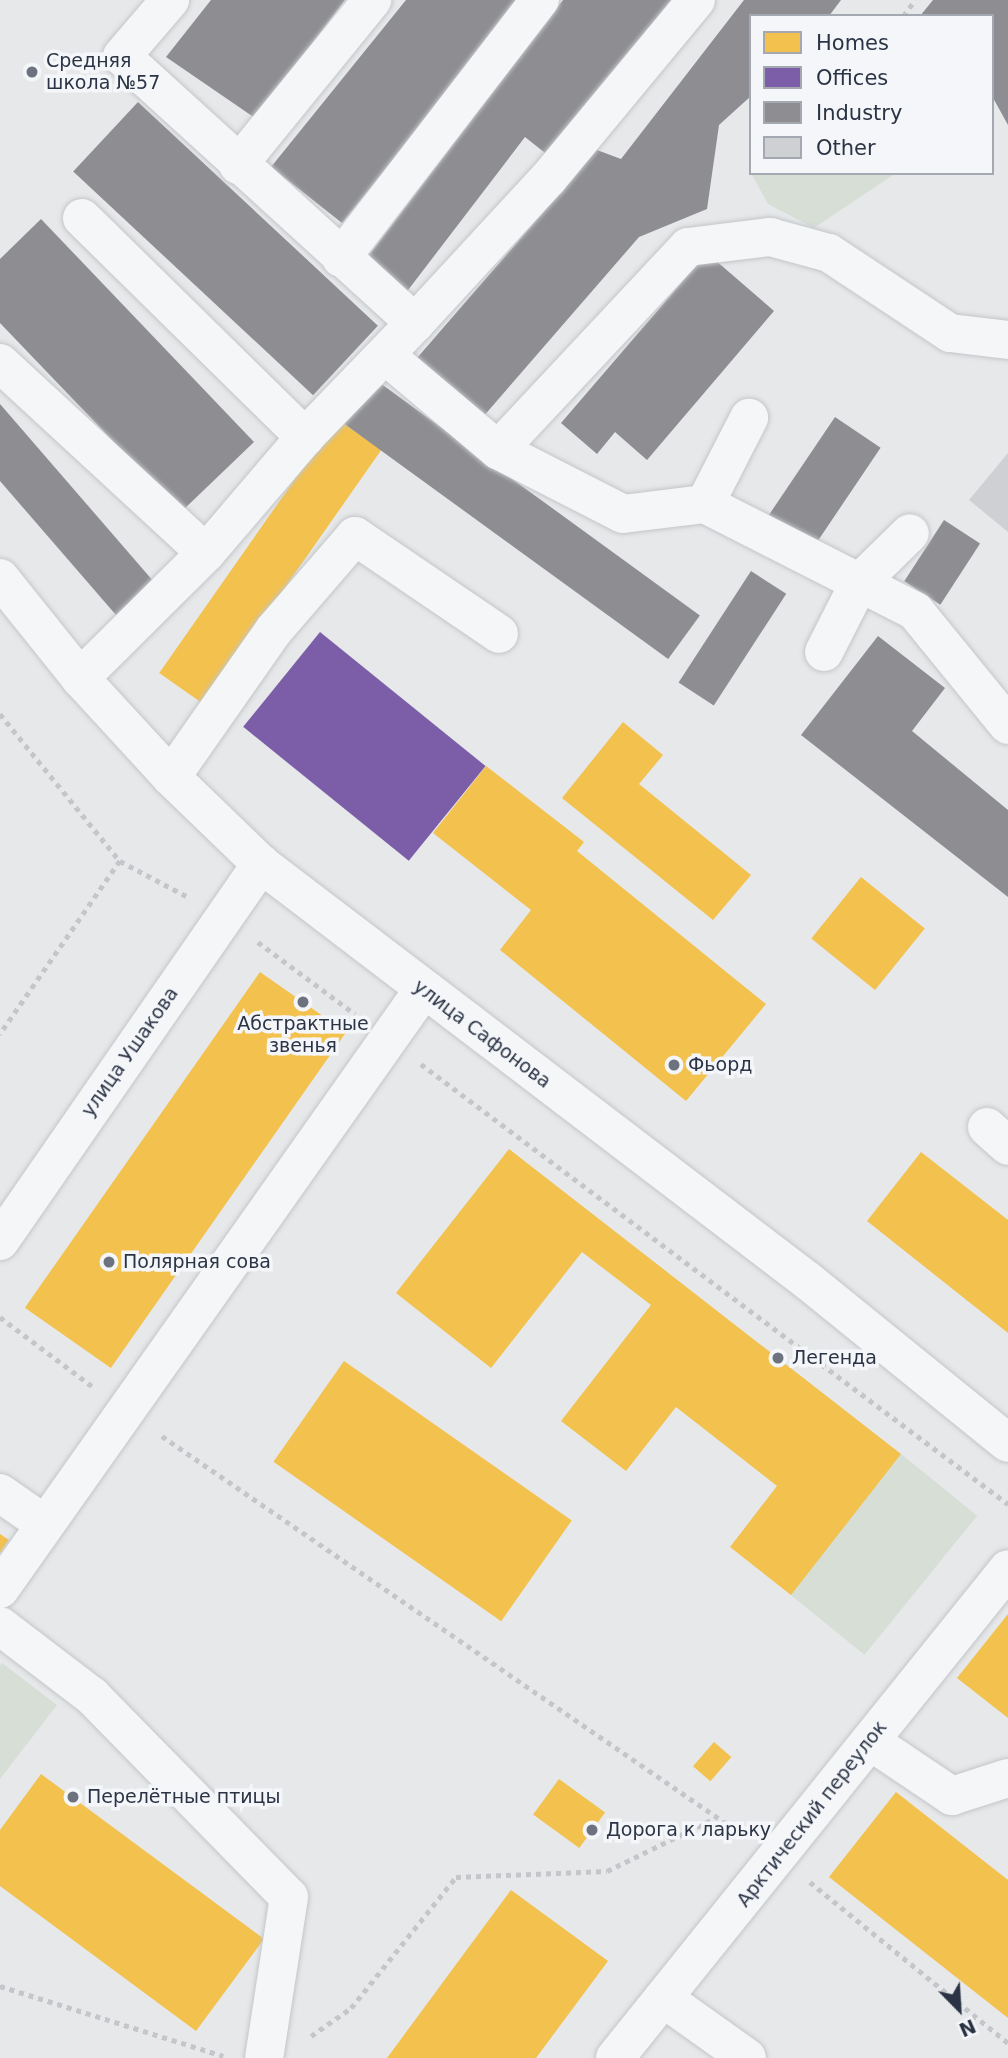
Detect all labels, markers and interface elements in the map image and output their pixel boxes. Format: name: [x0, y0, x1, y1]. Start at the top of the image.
legend: [749, 14, 994, 175]
text: Homes: [816, 31, 889, 55]
place label: Средняя школа №57: [46, 50, 160, 94]
marker: Средняя школа №57: [24, 64, 40, 80]
text: Offices: [816, 66, 888, 90]
text: Industry: [816, 101, 902, 125]
text: Other: [816, 136, 876, 160]
street label: улица Сафонова: [409, 975, 555, 1093]
street label: улица Ушакова: [77, 983, 183, 1121]
marker: Абстрактные звенья: [295, 994, 311, 1010]
place label: Абстрактные звенья: [237, 1013, 369, 1057]
place label: Фьорд: [688, 1054, 752, 1076]
marker: Фьорд: [666, 1057, 682, 1073]
place label: Полярная сова: [123, 1251, 271, 1273]
marker: Полярная сова: [101, 1254, 117, 1270]
place label: Легенда: [792, 1347, 877, 1369]
marker: Легенда: [770, 1350, 786, 1366]
street label: Арктический переулок: [732, 1716, 892, 1912]
place label: Перелётные птицы: [87, 1786, 281, 1808]
marker: Перелётные птицы: [65, 1789, 81, 1805]
place label: Дорога к ларьку: [606, 1819, 771, 1841]
marker: Дорога к ларьку: [584, 1822, 600, 1838]
north arrow: [924, 1974, 994, 2044]
text: N: [956, 2015, 979, 2041]

